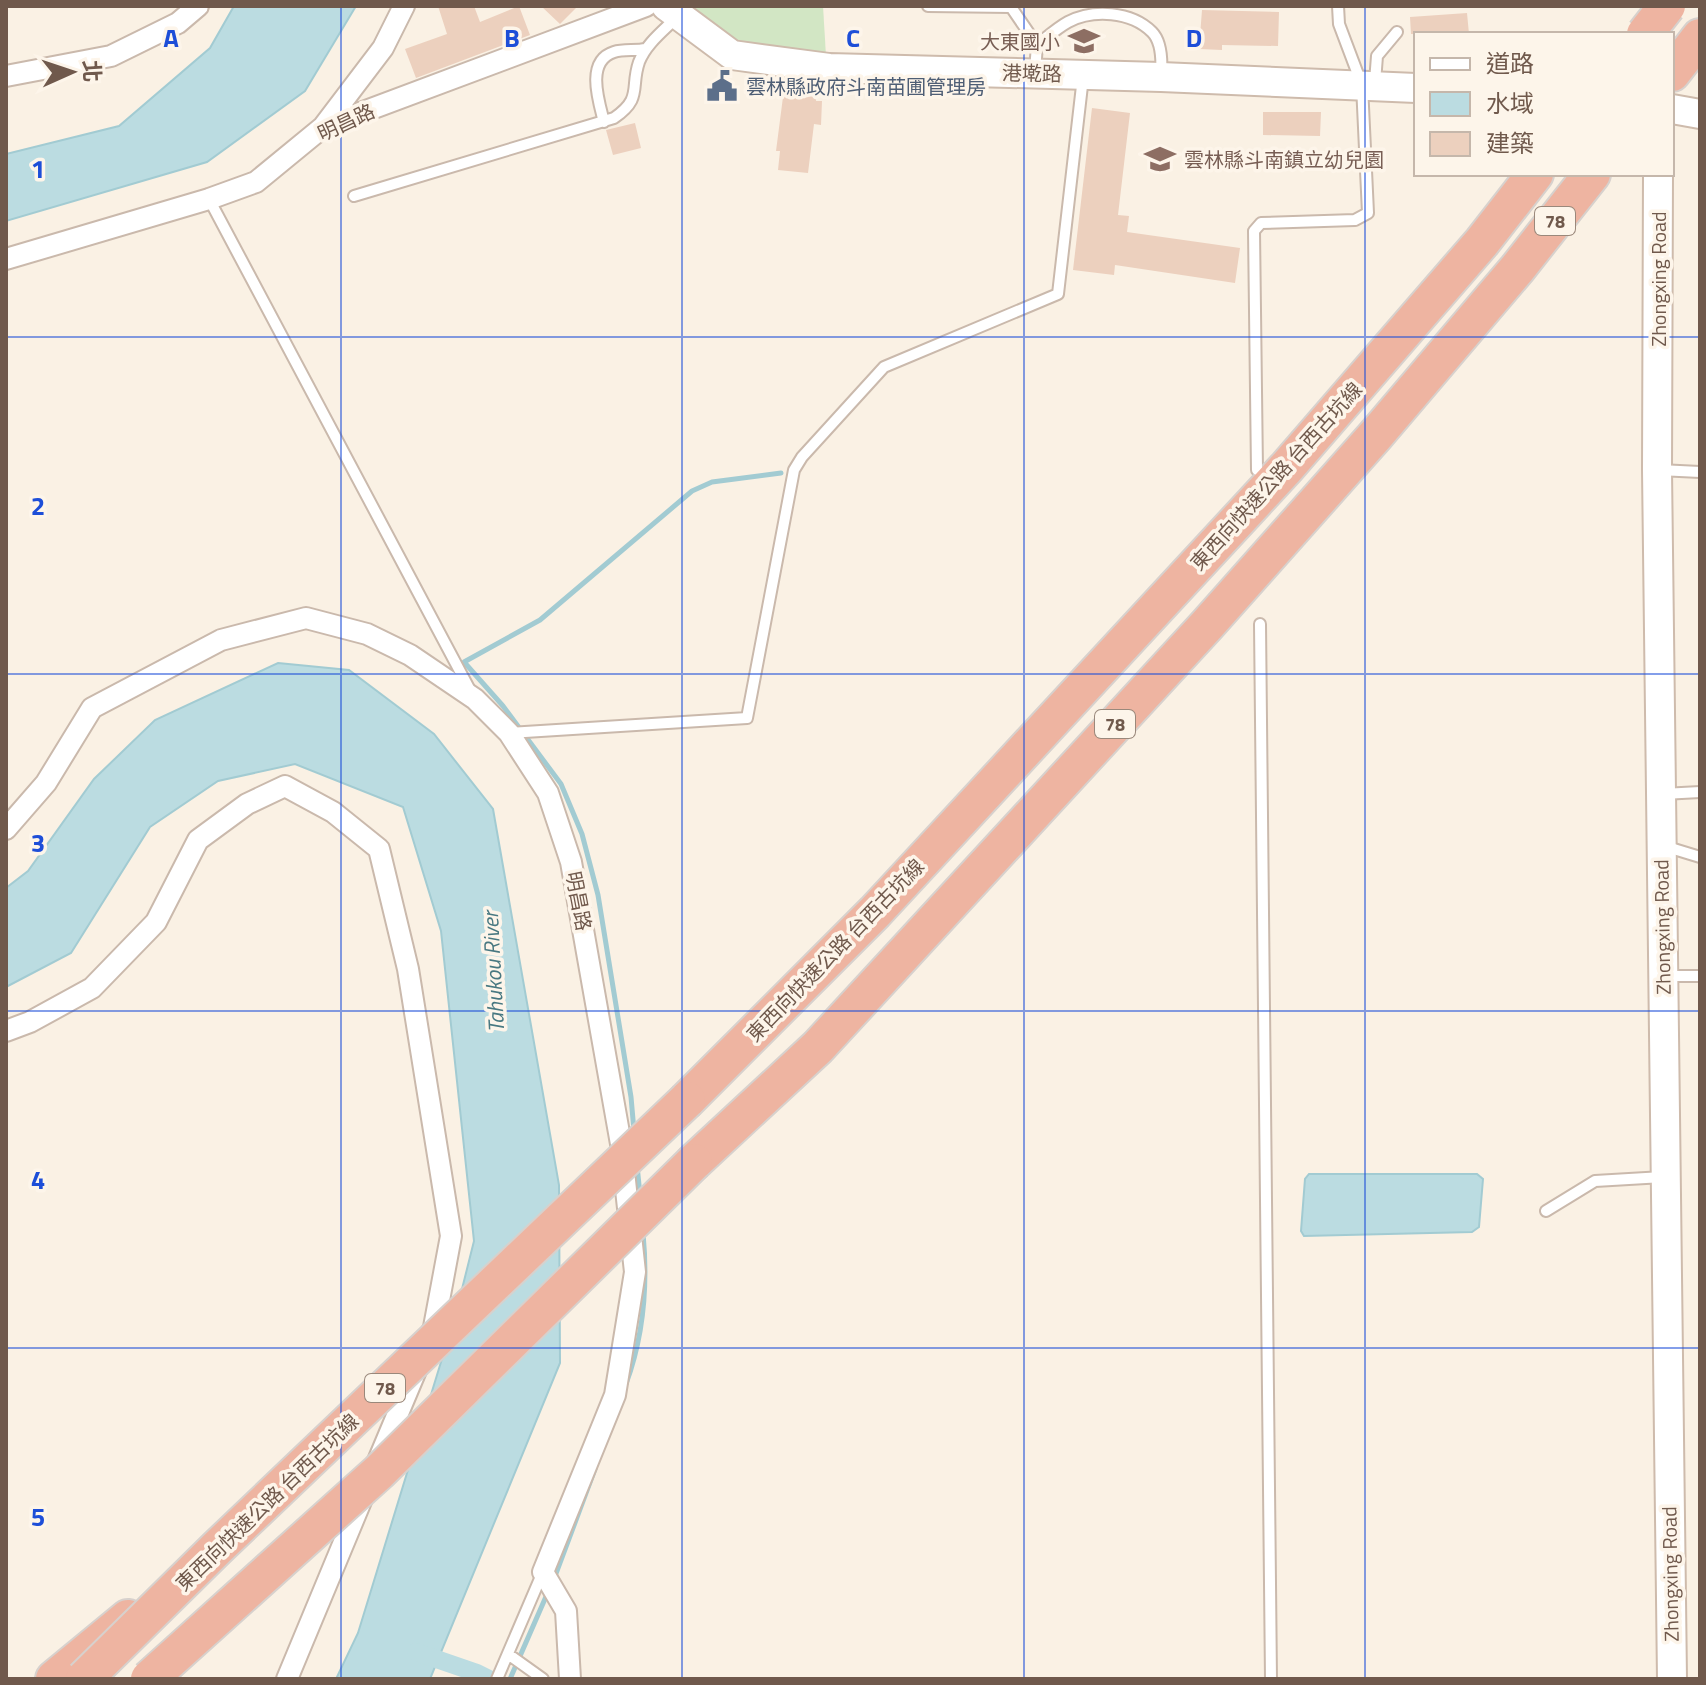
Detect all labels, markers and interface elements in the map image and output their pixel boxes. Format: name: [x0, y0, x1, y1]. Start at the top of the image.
text: A: [163, 18, 179, 57]
text: B: [504, 18, 520, 57]
text: C: [846, 18, 860, 57]
text: D: [1186, 18, 1202, 57]
school or university icon: 大東國小: [1067, 24, 1101, 58]
place label: 大東國小: [980, 26, 1060, 57]
north arrow: [32, 32, 112, 112]
legend: [1414, 32, 1674, 176]
text: 道路: [1486, 45, 1534, 81]
street label: 港墘路: [1002, 57, 1062, 89]
text: 北: [74, 59, 110, 83]
public building icon: 雲林縣政府斗南苗圃管理房: [705, 69, 739, 103]
place label: 雲林縣政府斗南苗圃管理房: [746, 71, 986, 102]
text: 水域: [1486, 85, 1534, 121]
street label: 明昌路: [312, 95, 380, 149]
text: 建築: [1486, 125, 1534, 161]
school or university icon: 雲林縣斗南鎮立幼兒園: [1143, 142, 1177, 176]
place label: 雲林縣斗南鎮立幼兒園: [1184, 144, 1384, 175]
text: 1: [31, 149, 45, 188]
road number: 78: [1535, 207, 1575, 235]
street label: Zhongxing Road: [1643, 211, 1674, 347]
street label: 東西向快速公路 台西古坑線: [1183, 375, 1369, 577]
text: 2: [31, 486, 45, 525]
road number: 78: [1095, 710, 1135, 738]
text: 3: [31, 823, 45, 862]
street label: 東西向快速公路 台西古坑線: [739, 851, 931, 1049]
street label: Zhongxing Road: [1645, 859, 1679, 995]
street label: 明昌路: [558, 869, 600, 933]
water label: Tahukou River: [473, 907, 513, 1034]
text: 4: [31, 1160, 45, 1199]
road number: 78: [365, 1374, 405, 1402]
street label: 東西向快速公路 台西古坑線: [168, 1406, 366, 1598]
text: 5: [31, 1497, 45, 1536]
street label: Zhongxing Road: [1653, 1506, 1687, 1642]

